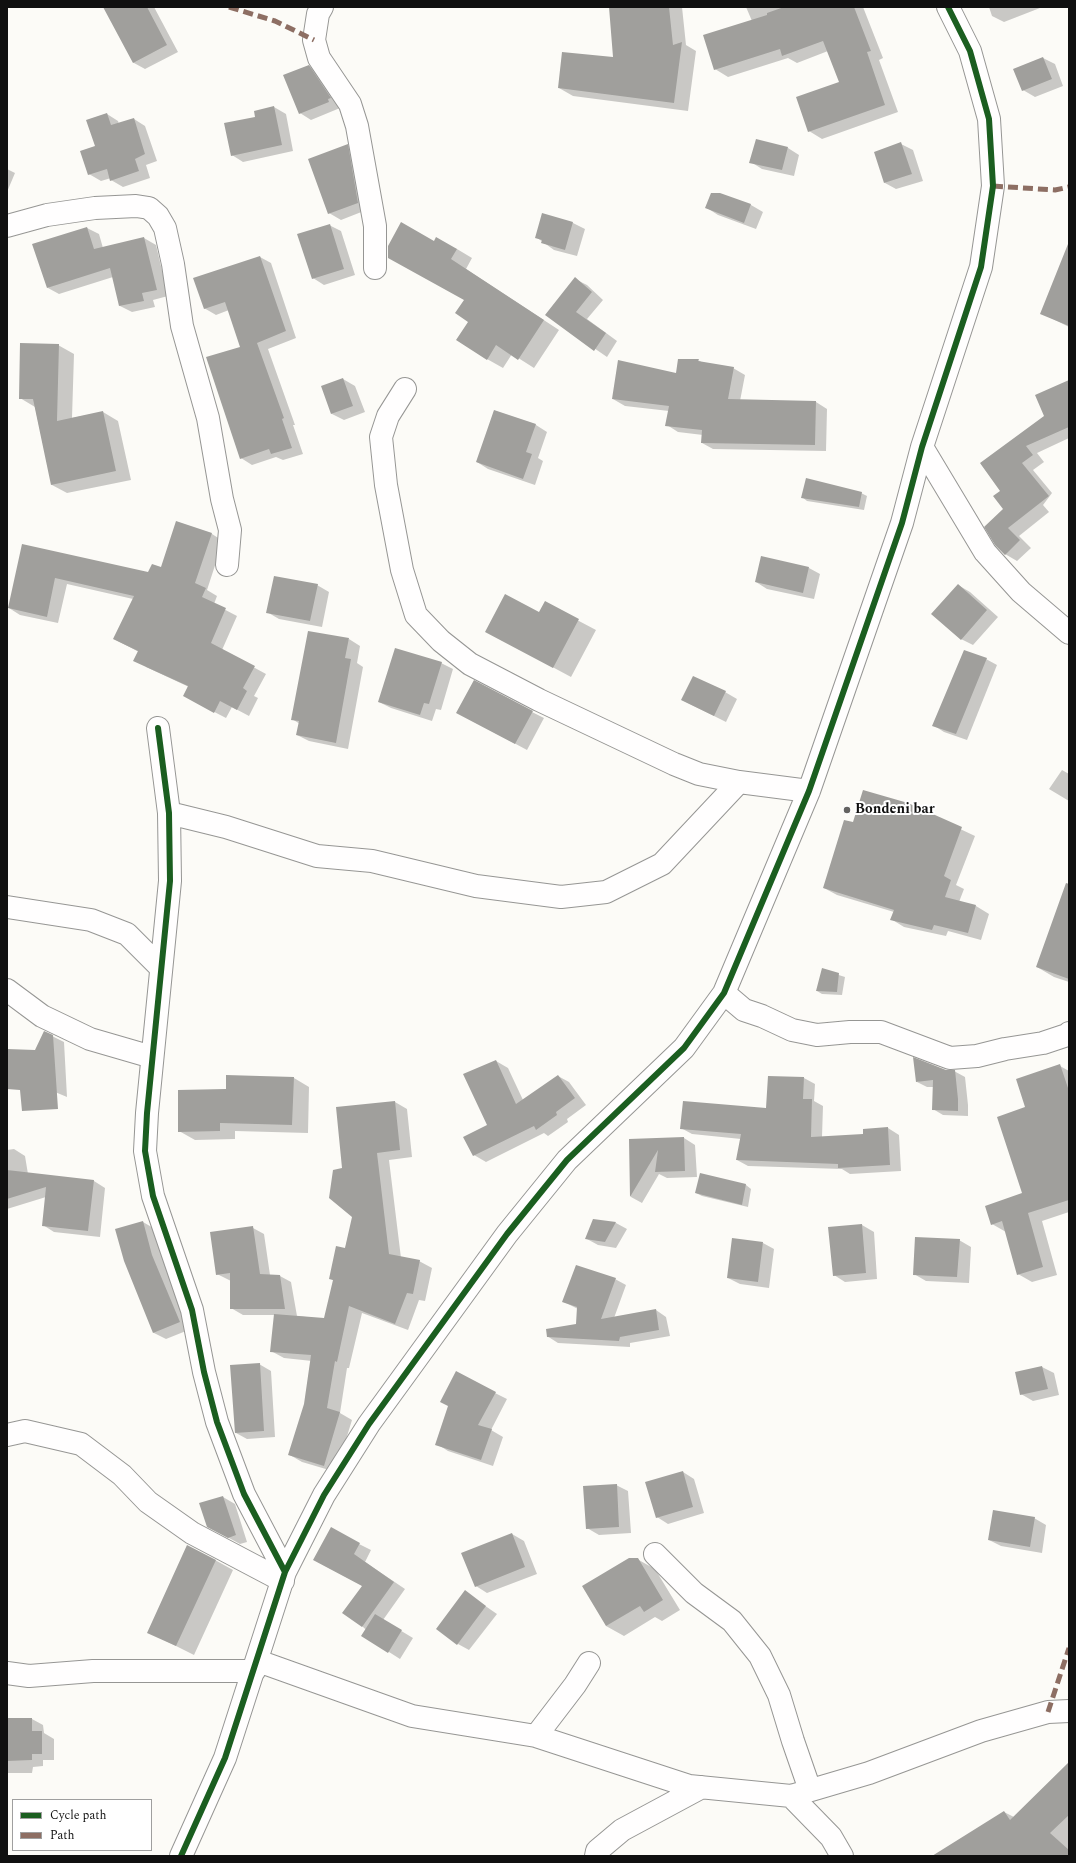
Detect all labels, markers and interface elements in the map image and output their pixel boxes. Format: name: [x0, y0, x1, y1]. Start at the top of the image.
place label: Bondeni bar: [855, 802, 935, 818]
marker: Bondeni bar: [842, 805, 852, 815]
legend: [12, 1799, 152, 1851]
text: Cycle path: [50, 1806, 107, 1825]
text: Path: [50, 1826, 75, 1845]

